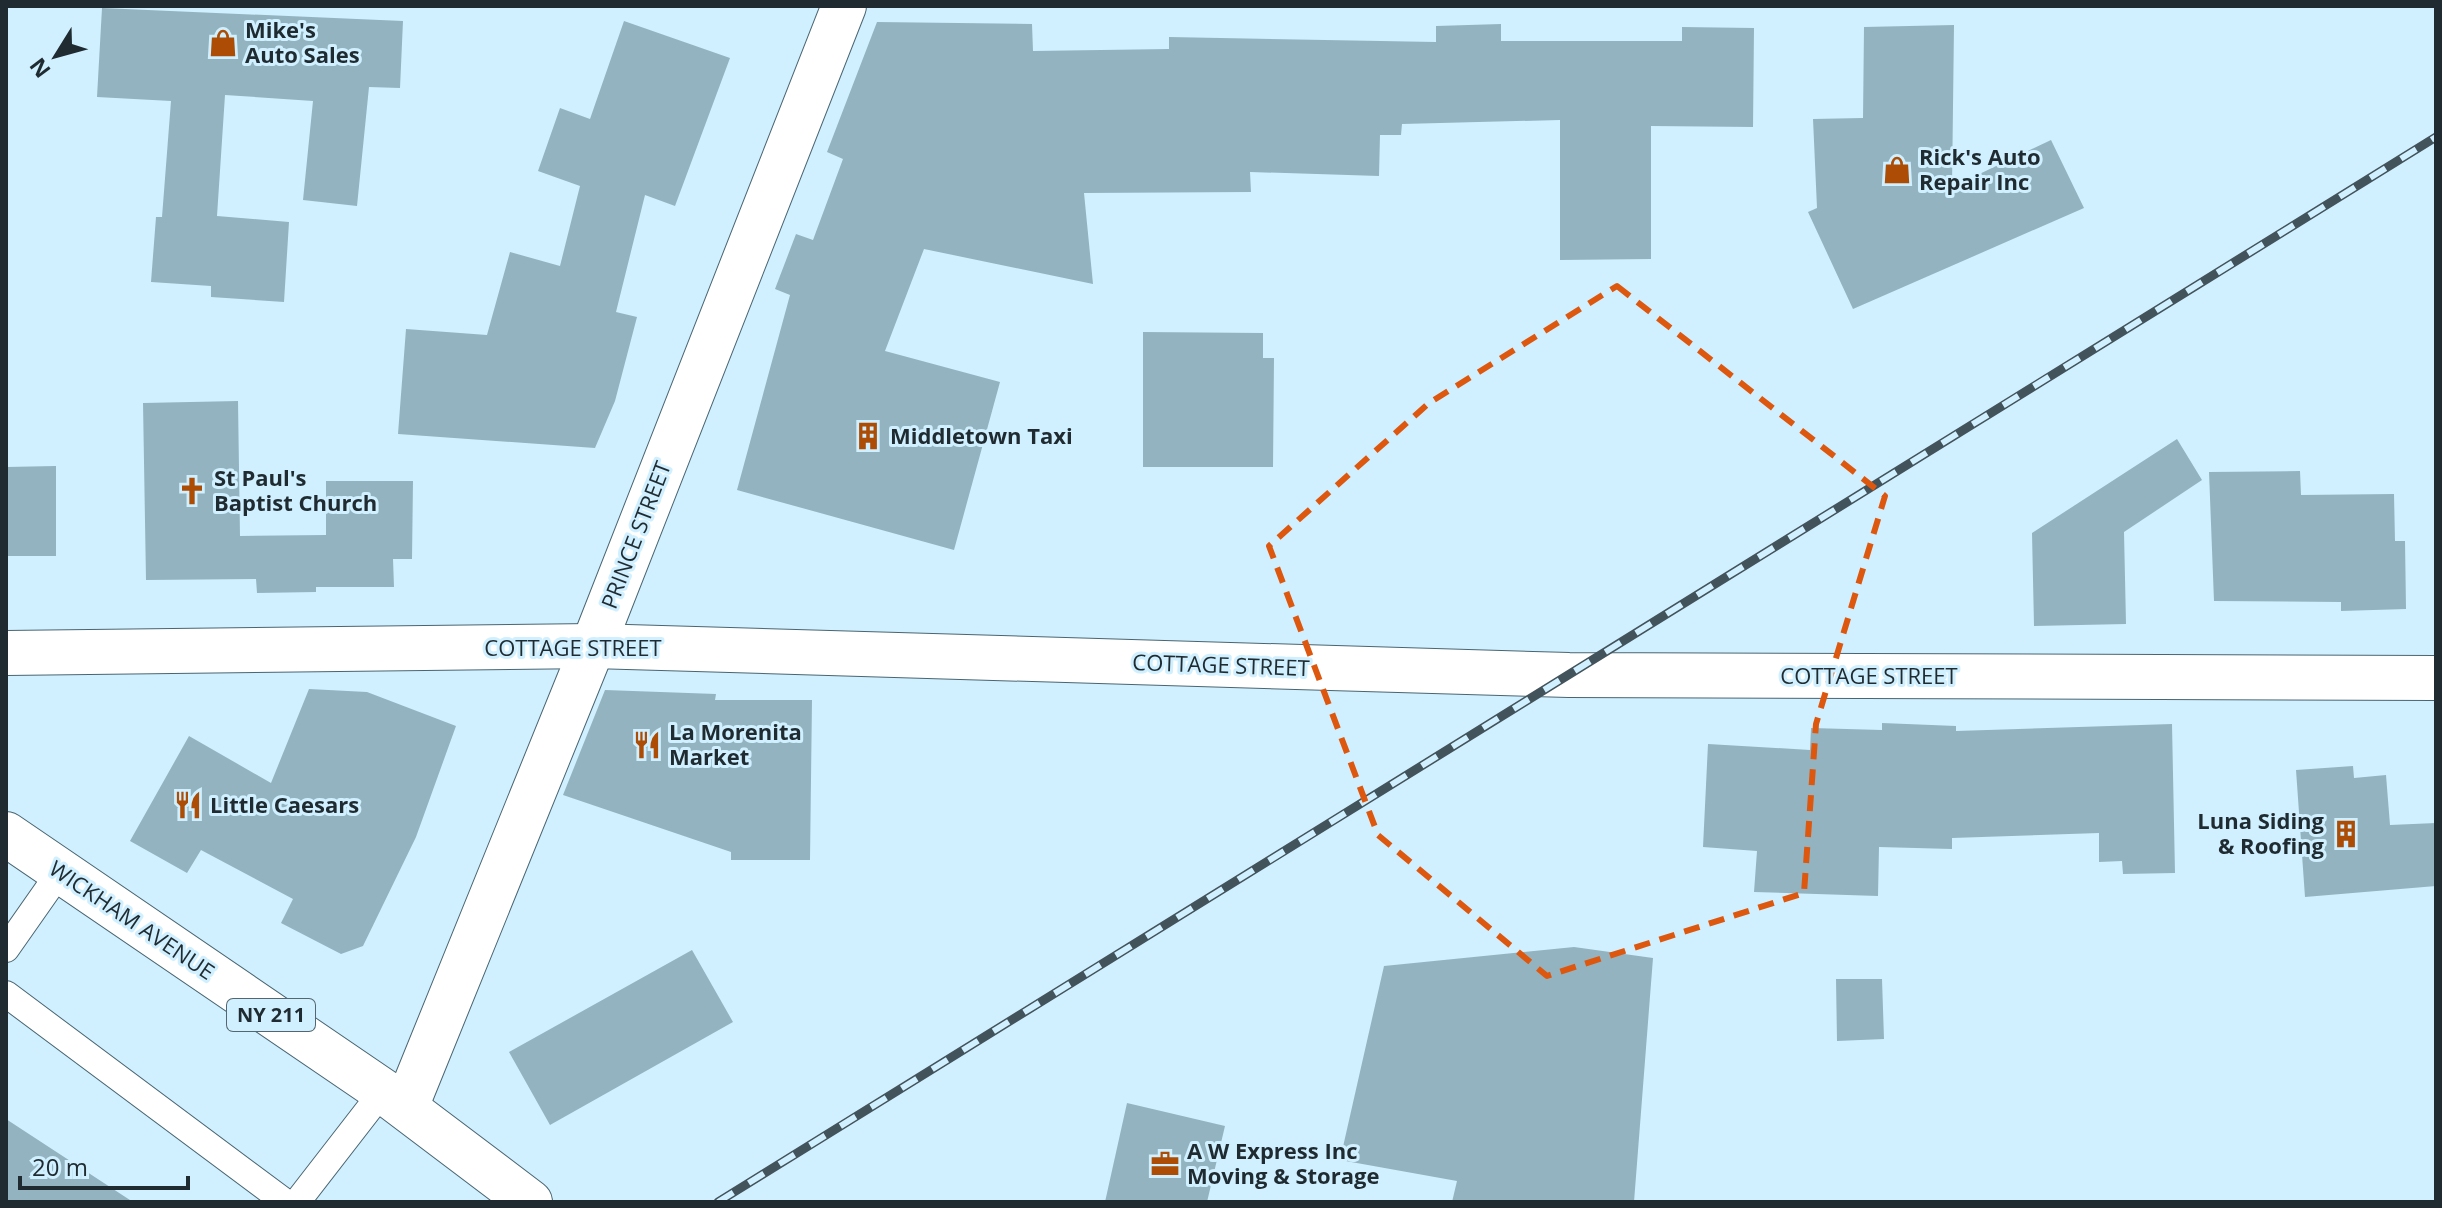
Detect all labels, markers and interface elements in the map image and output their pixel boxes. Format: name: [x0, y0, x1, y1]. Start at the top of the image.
place label: Mike's Auto Sales: [245, 14, 360, 69]
north arrow: [16, 16, 96, 96]
shop icon: Mike's Auto Sales: [208, 28, 238, 58]
text: N: [22, 52, 57, 85]
place label: Rick's Auto Repair Inc: [1919, 141, 2041, 196]
shop icon: Rick's Auto Repair Inc: [1882, 155, 1912, 185]
place label: Middletown Taxi: [890, 420, 1073, 450]
building icon: Middletown Taxi: [853, 421, 883, 451]
street label: PRINCE STREET: [593, 457, 677, 613]
place label: St Paul's Baptist Church: [214, 462, 377, 517]
church icon: St Paul's Baptist Church: [177, 476, 207, 506]
street label: COTTAGE STREET: [484, 632, 662, 662]
street label: COTTAGE STREET: [1132, 646, 1310, 682]
street label: COTTAGE STREET: [1780, 660, 1958, 690]
place label: La Morenita Market: [669, 716, 802, 771]
restaurant icon: La Morenita Market: [632, 730, 662, 760]
place label: Little Caesars: [210, 789, 359, 819]
restaurant icon: Little Caesars: [173, 790, 203, 820]
place label: Luna Siding & Roofing: [2197, 805, 2325, 860]
building icon: Luna Siding & Roofing: [2331, 819, 2361, 849]
street label: WICKHAM AVENUE: [44, 853, 221, 986]
road number: NY 211: [227, 999, 315, 1031]
place label: A W Express Inc Moving & Storage: [1187, 1135, 1379, 1190]
scale bar: [20, 1140, 188, 1190]
office icon: A W Express Inc Moving & Storage: [1150, 1149, 1180, 1179]
text: 20 m: [32, 1150, 88, 1183]

